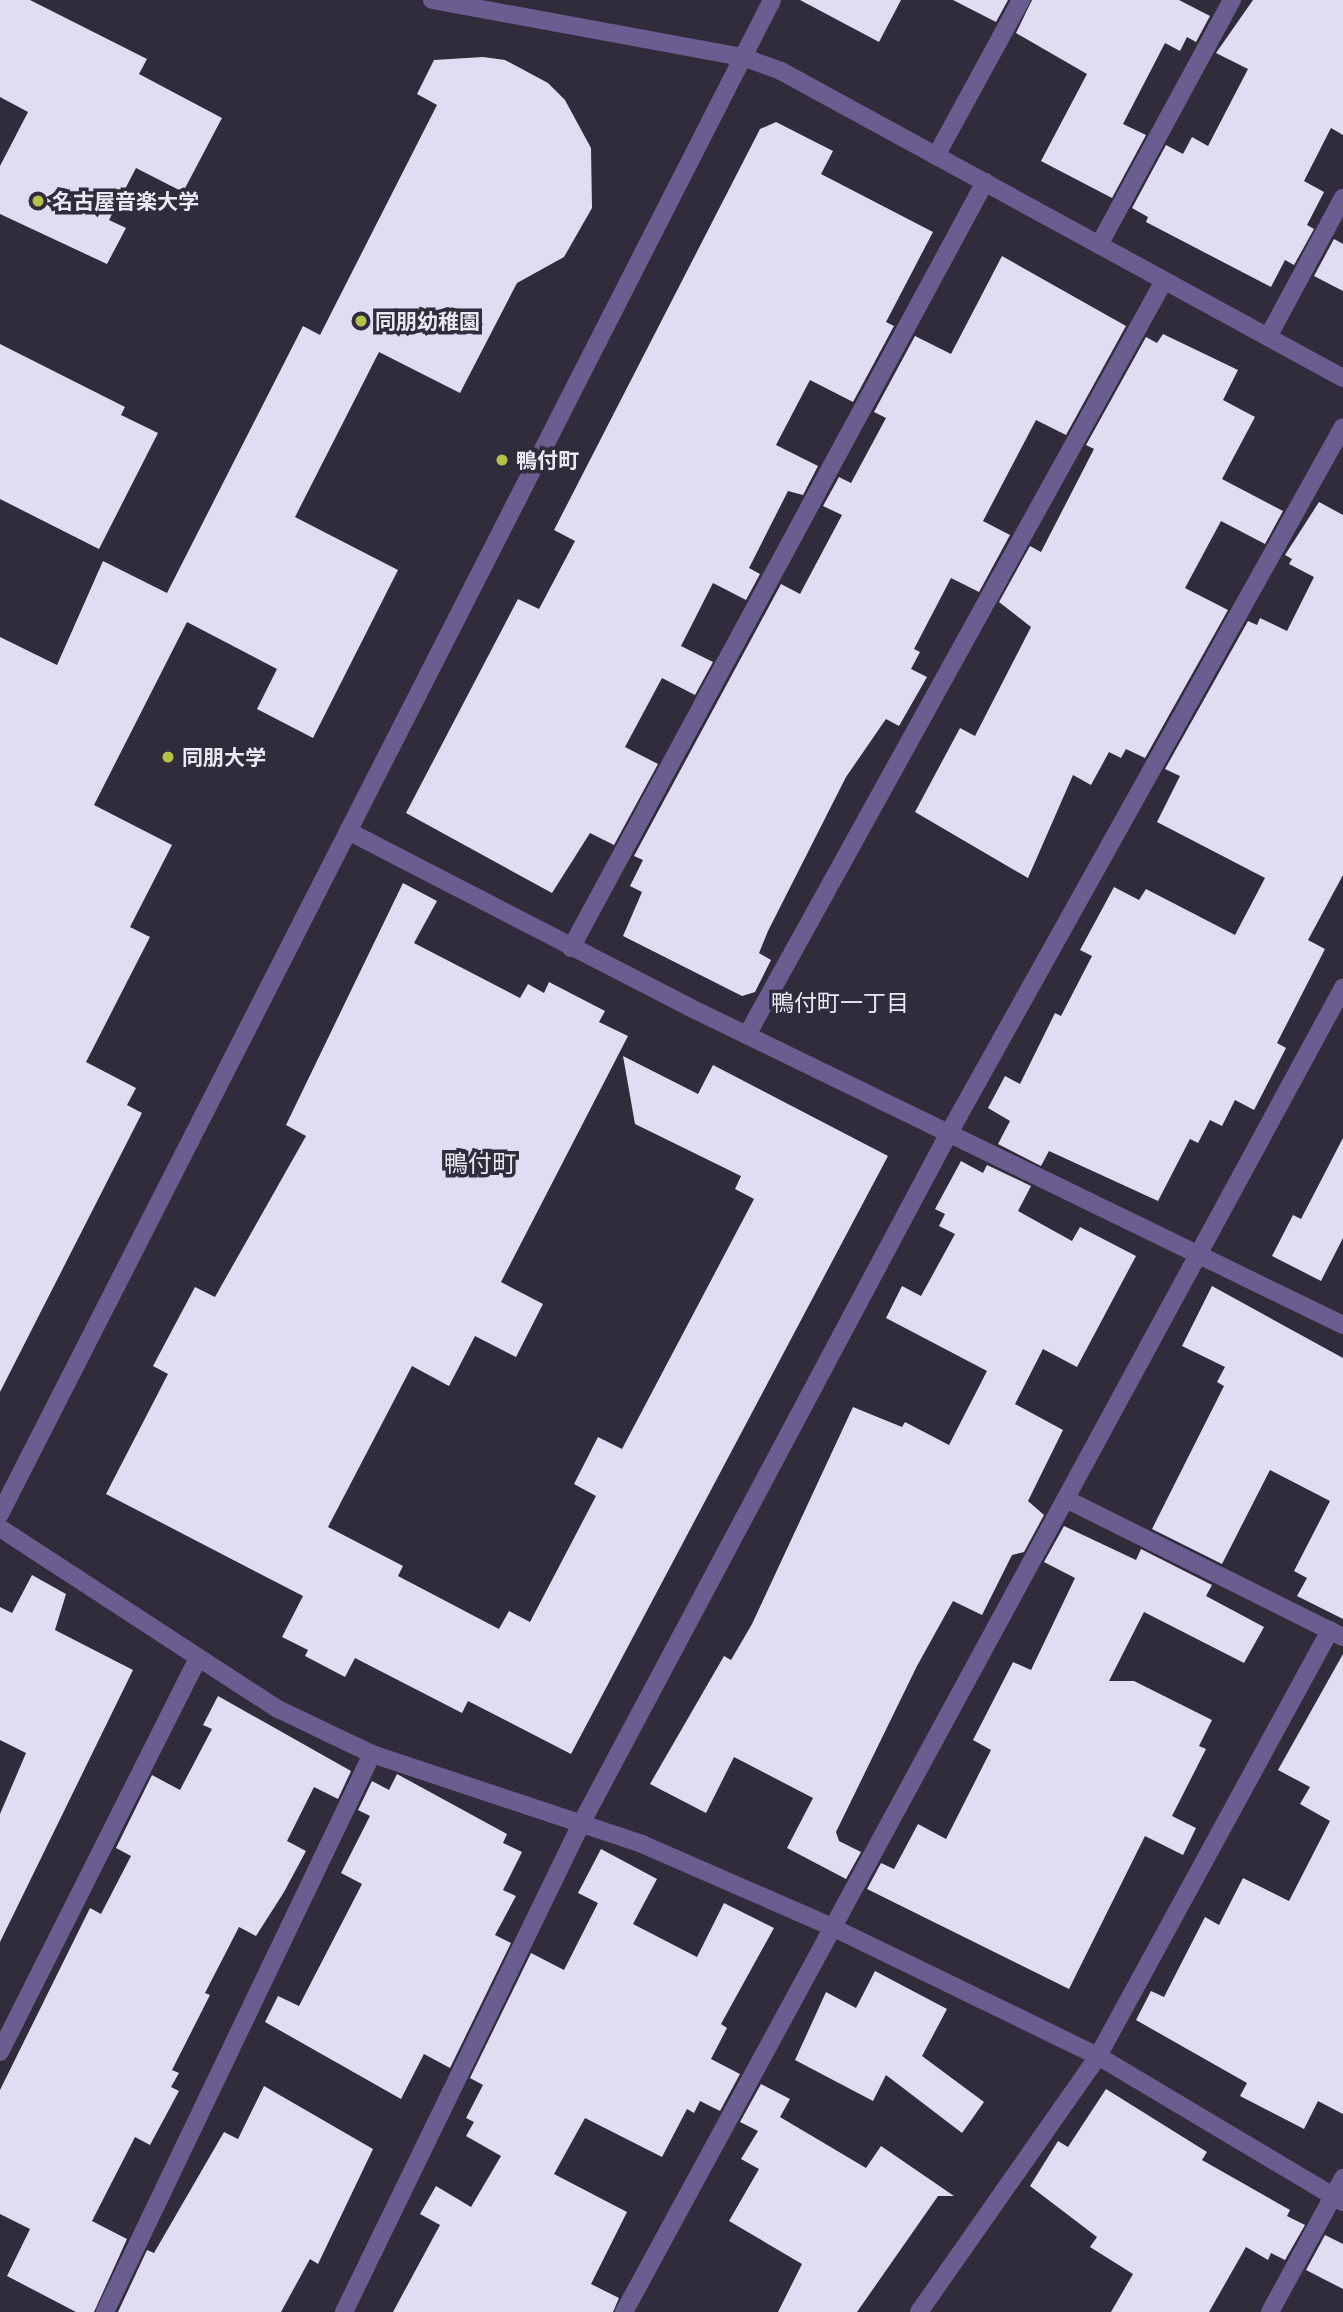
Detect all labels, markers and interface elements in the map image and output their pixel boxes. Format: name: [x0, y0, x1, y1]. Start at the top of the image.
place label: 名古屋音楽大学: [52, 188, 199, 214]
marker: 名古屋音楽大学: [30, 193, 46, 209]
place label: 同朋幼稚園: [375, 308, 480, 334]
marker: 同朋幼稚園: [353, 313, 369, 329]
place label: 鴨付町: [516, 447, 579, 473]
marker: 鴨付町: [494, 452, 510, 468]
place label: 同朋大学: [182, 744, 266, 770]
marker: 同朋大学: [160, 749, 176, 765]
district label: 鴨付町一丁目: [771, 988, 909, 1016]
district label: 鴨付町: [444, 1149, 516, 1177]

